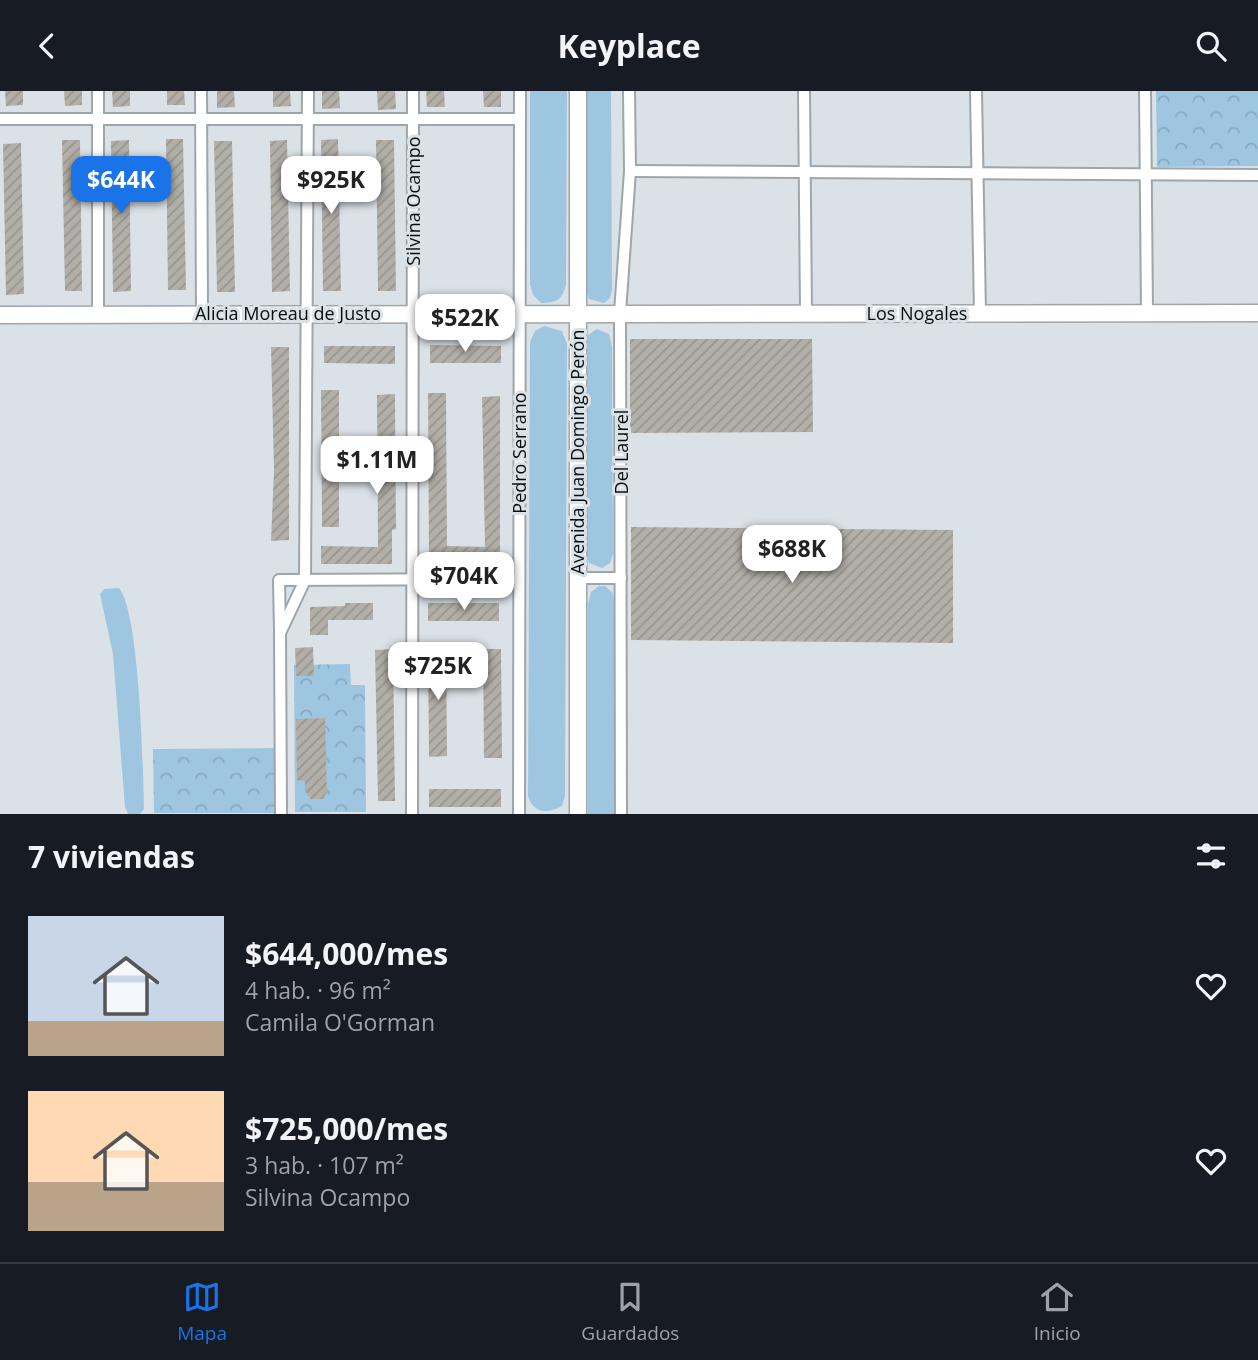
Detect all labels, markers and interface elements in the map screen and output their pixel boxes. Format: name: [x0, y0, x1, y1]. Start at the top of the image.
text: Keyplace: [557, 24, 701, 67]
icon: back: [28, 27, 66, 65]
icon: search: [1192, 27, 1230, 65]
street label: Silvina Ocampo: [401, 136, 425, 266]
pin: $644K: [72, 157, 170, 216]
pin: $925K: [282, 157, 380, 216]
text: $644K: [87, 163, 155, 195]
text: $925K: [297, 163, 365, 195]
pin: $522K: [416, 295, 514, 354]
street label: Alicia Moreau de Justo: [195, 301, 381, 325]
text: $522K: [431, 301, 499, 333]
street label: Los Nogales: [867, 301, 967, 325]
street label: Avenida Juan Domingo Perón: [565, 330, 589, 574]
street label: Pedro Serrano: [507, 392, 531, 514]
street label: Del Laurel: [609, 410, 633, 494]
pin: $1.11M: [320, 437, 434, 496]
text: $1.11M: [337, 443, 417, 475]
pin: $688K: [743, 525, 841, 585]
text: $688K: [758, 532, 826, 564]
pin: $704K: [415, 553, 513, 612]
text: $704K: [430, 559, 498, 591]
pin: $725K: [389, 643, 487, 702]
text: $725K: [404, 649, 472, 681]
text: 7 viviendas: [28, 836, 195, 877]
icon: filters: [1192, 837, 1230, 875]
text: $644,000/mes: [245, 933, 448, 974]
icon: home: [84, 944, 168, 1028]
icon: heart: [1192, 967, 1230, 1005]
text: 4 hab. · 96 m²: [245, 974, 391, 1006]
text: Camila O'Gorman: [245, 1006, 435, 1038]
text: $725,000/mes: [245, 1108, 448, 1149]
icon: home: [84, 1119, 168, 1203]
icon: heart: [1192, 1142, 1230, 1180]
text: 3 hab. · 107 m²: [245, 1149, 404, 1181]
text: Silvina Ocampo: [245, 1181, 410, 1213]
tab: Mapa: [177, 1278, 227, 1346]
tab: Guardados: [581, 1278, 679, 1346]
tab: Inicio: [1034, 1278, 1081, 1346]

